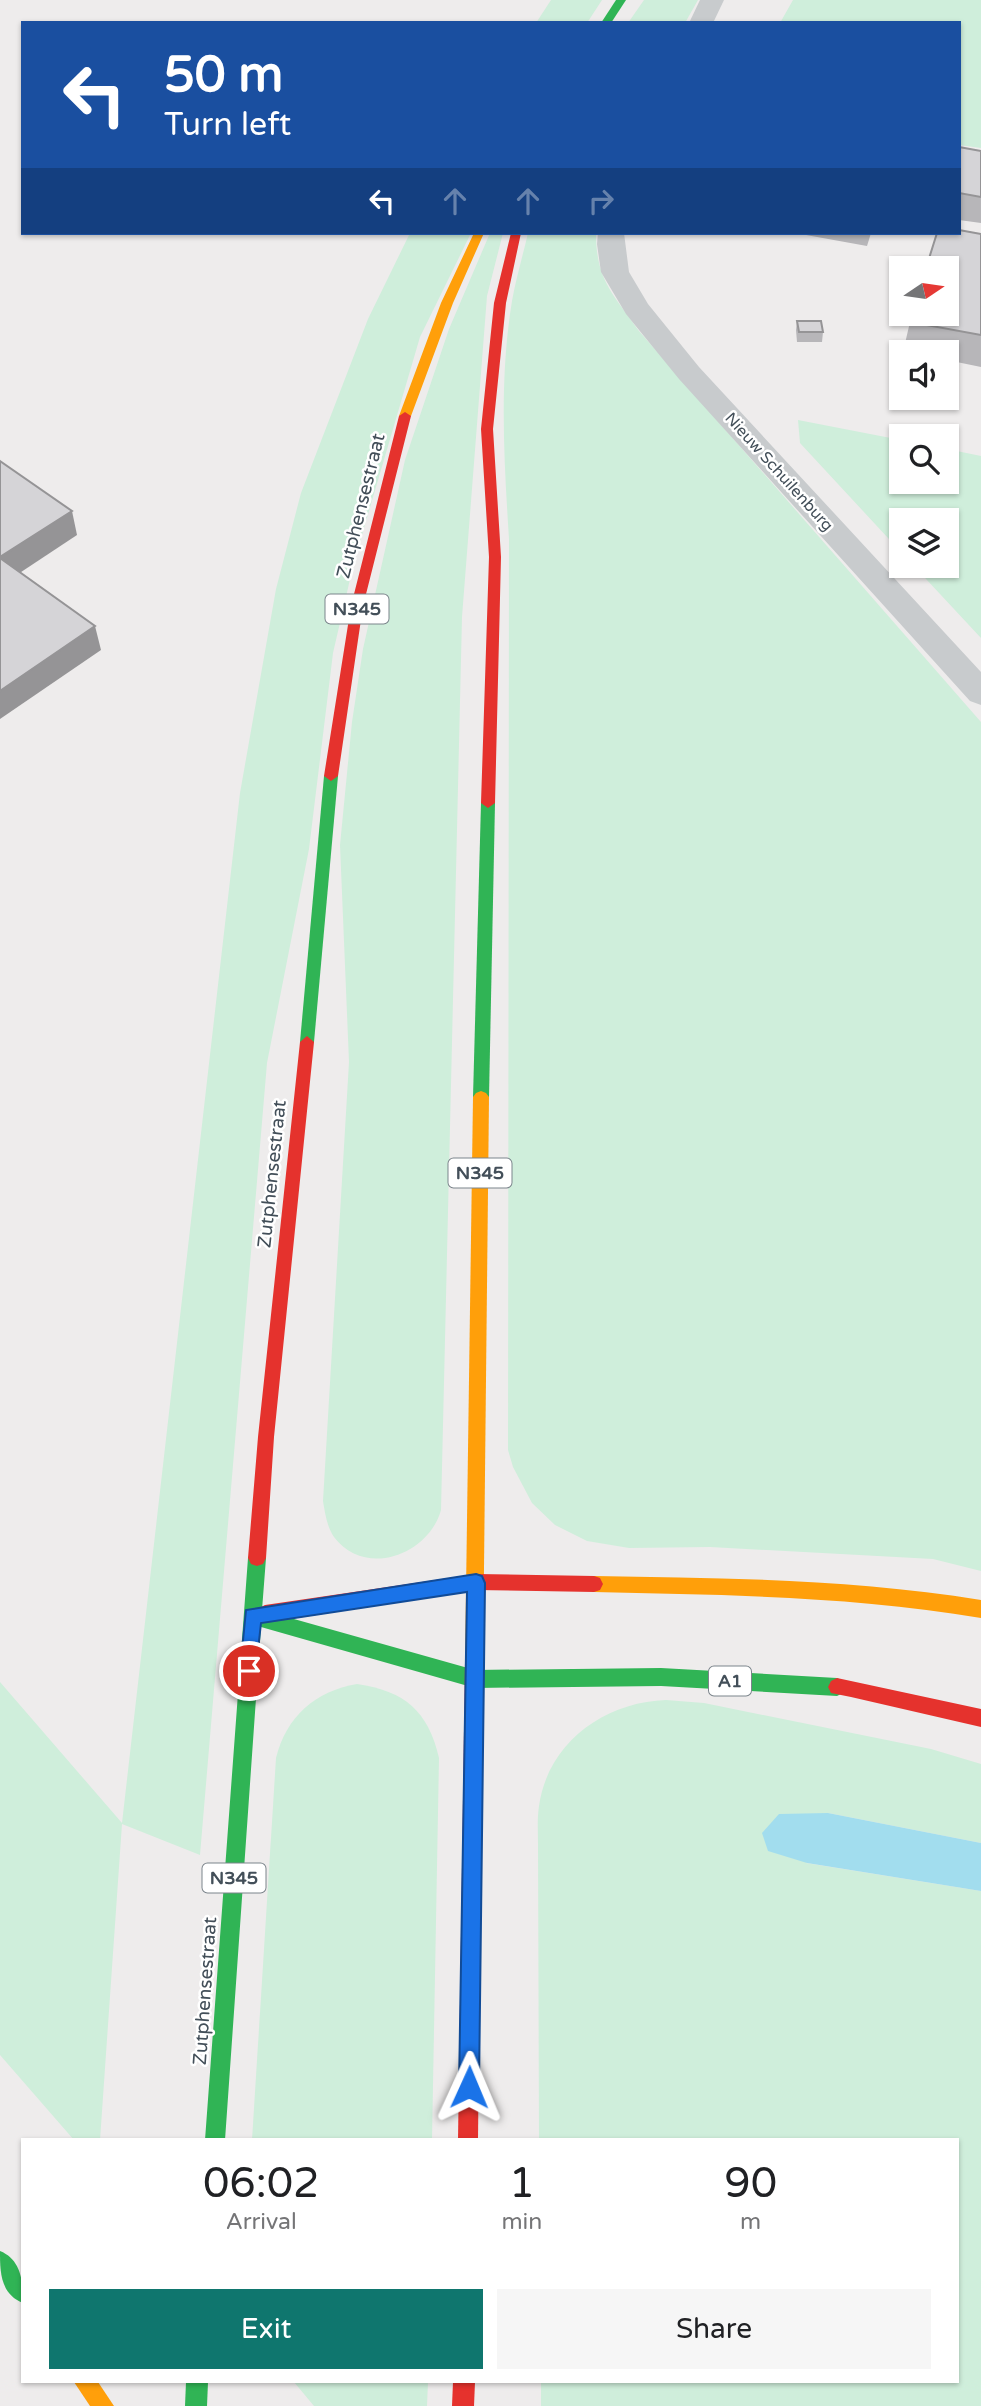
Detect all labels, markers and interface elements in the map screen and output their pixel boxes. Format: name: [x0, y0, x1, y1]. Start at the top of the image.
text: 50 m: [164, 46, 283, 105]
icon: left: [49, 49, 140, 140]
text: Turn left: [164, 106, 291, 144]
icon: left: [363, 182, 401, 220]
icon: ahead: [436, 182, 474, 220]
icon: ahead: [509, 182, 547, 220]
icon: right: [582, 182, 620, 220]
north arrow: [889, 256, 959, 326]
map controls: [889, 256, 959, 578]
button: sound: [889, 340, 959, 410]
street label: Nieuw Schuilenburg: [720, 409, 838, 535]
button: search: [889, 424, 959, 494]
street label: Zutphensestraat: [332, 431, 390, 581]
button: layers: [889, 508, 959, 578]
road number: N345: [326, 594, 388, 624]
street label: Zutphensestraat: [253, 1099, 291, 1249]
road number: N345: [448, 1158, 512, 1188]
pin: [219, 1641, 279, 1701]
icon: arrive: [230, 1652, 268, 1690]
road number: A1: [709, 1666, 751, 1696]
road number: N345: [202, 1864, 266, 1892]
street label: Zutphensestraat: [189, 1916, 221, 2066]
position arrow: [432, 2050, 506, 2124]
text: 06:02: [203, 2158, 319, 2209]
text: 1: [509, 2158, 535, 2209]
text: 90: [724, 2158, 777, 2209]
text: Arrival: [226, 2208, 297, 2236]
text: min: [501, 2208, 542, 2236]
text: m: [740, 2208, 761, 2236]
button: Exit: [49, 2289, 483, 2369]
button: Share: [497, 2289, 931, 2369]

